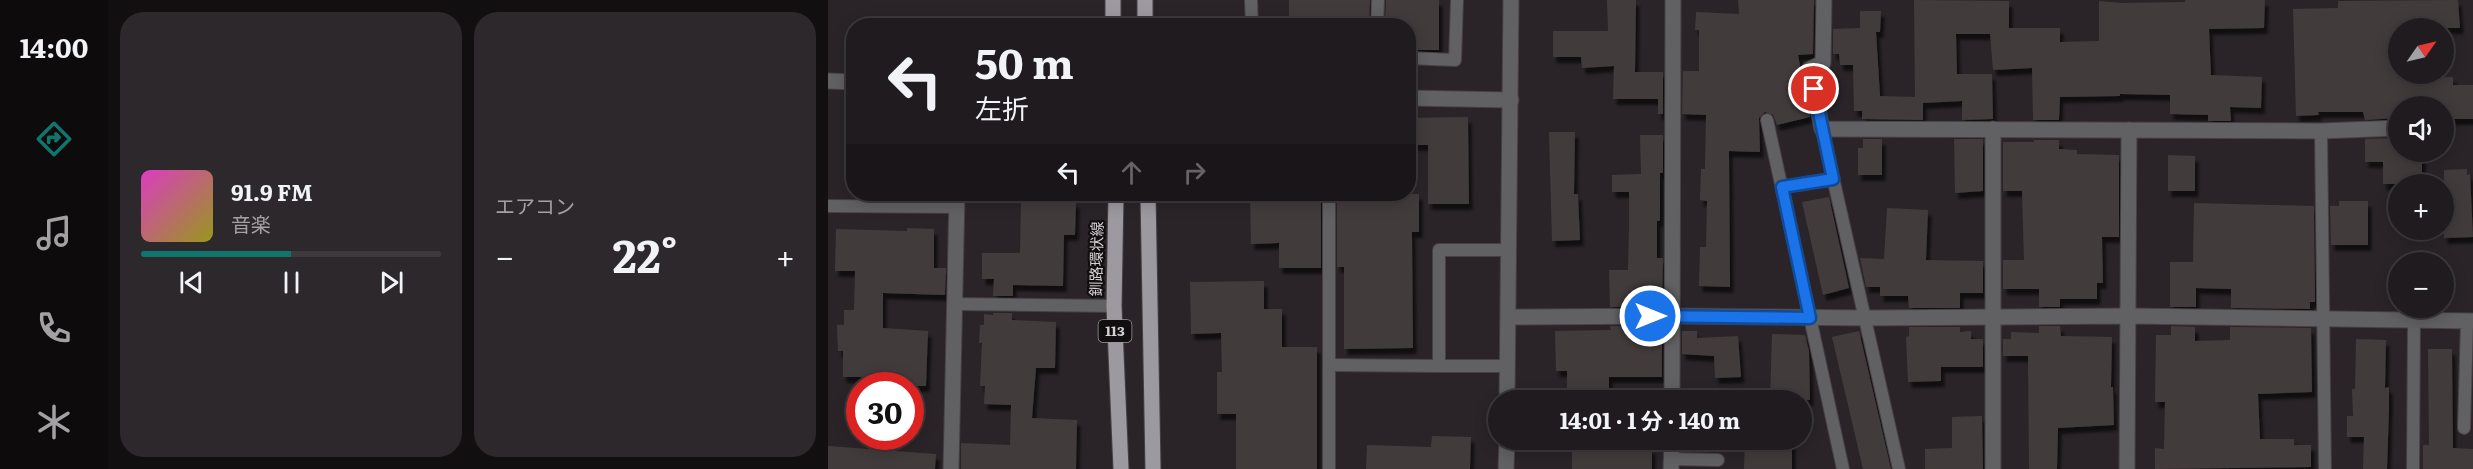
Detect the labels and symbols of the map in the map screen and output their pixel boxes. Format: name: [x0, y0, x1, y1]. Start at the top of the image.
north arrow: [2388, 18, 2454, 84]
pin: [1788, 63, 1839, 114]
street label: 釧路環状線: [1083, 221, 1108, 297]
position arrow: [1618, 284, 1682, 348]
road number: 113: [1098, 320, 1132, 342]
speed limit sign: 30: [846, 372, 924, 450]

